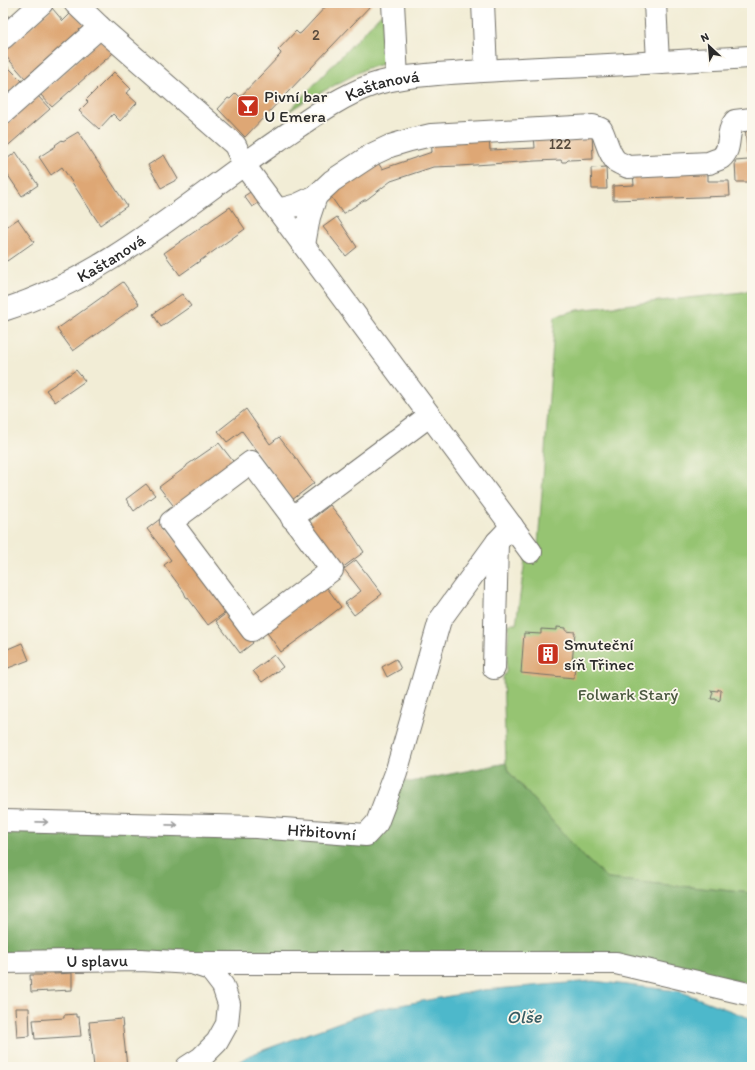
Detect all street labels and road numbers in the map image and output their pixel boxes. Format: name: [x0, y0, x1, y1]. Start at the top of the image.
street label: Kaštanová: [342, 66, 421, 105]
street label: Kaštanová: [73, 229, 149, 287]
street label: Hřbitovní: [287, 819, 357, 844]
street label: U splavu: [66, 950, 128, 971]

